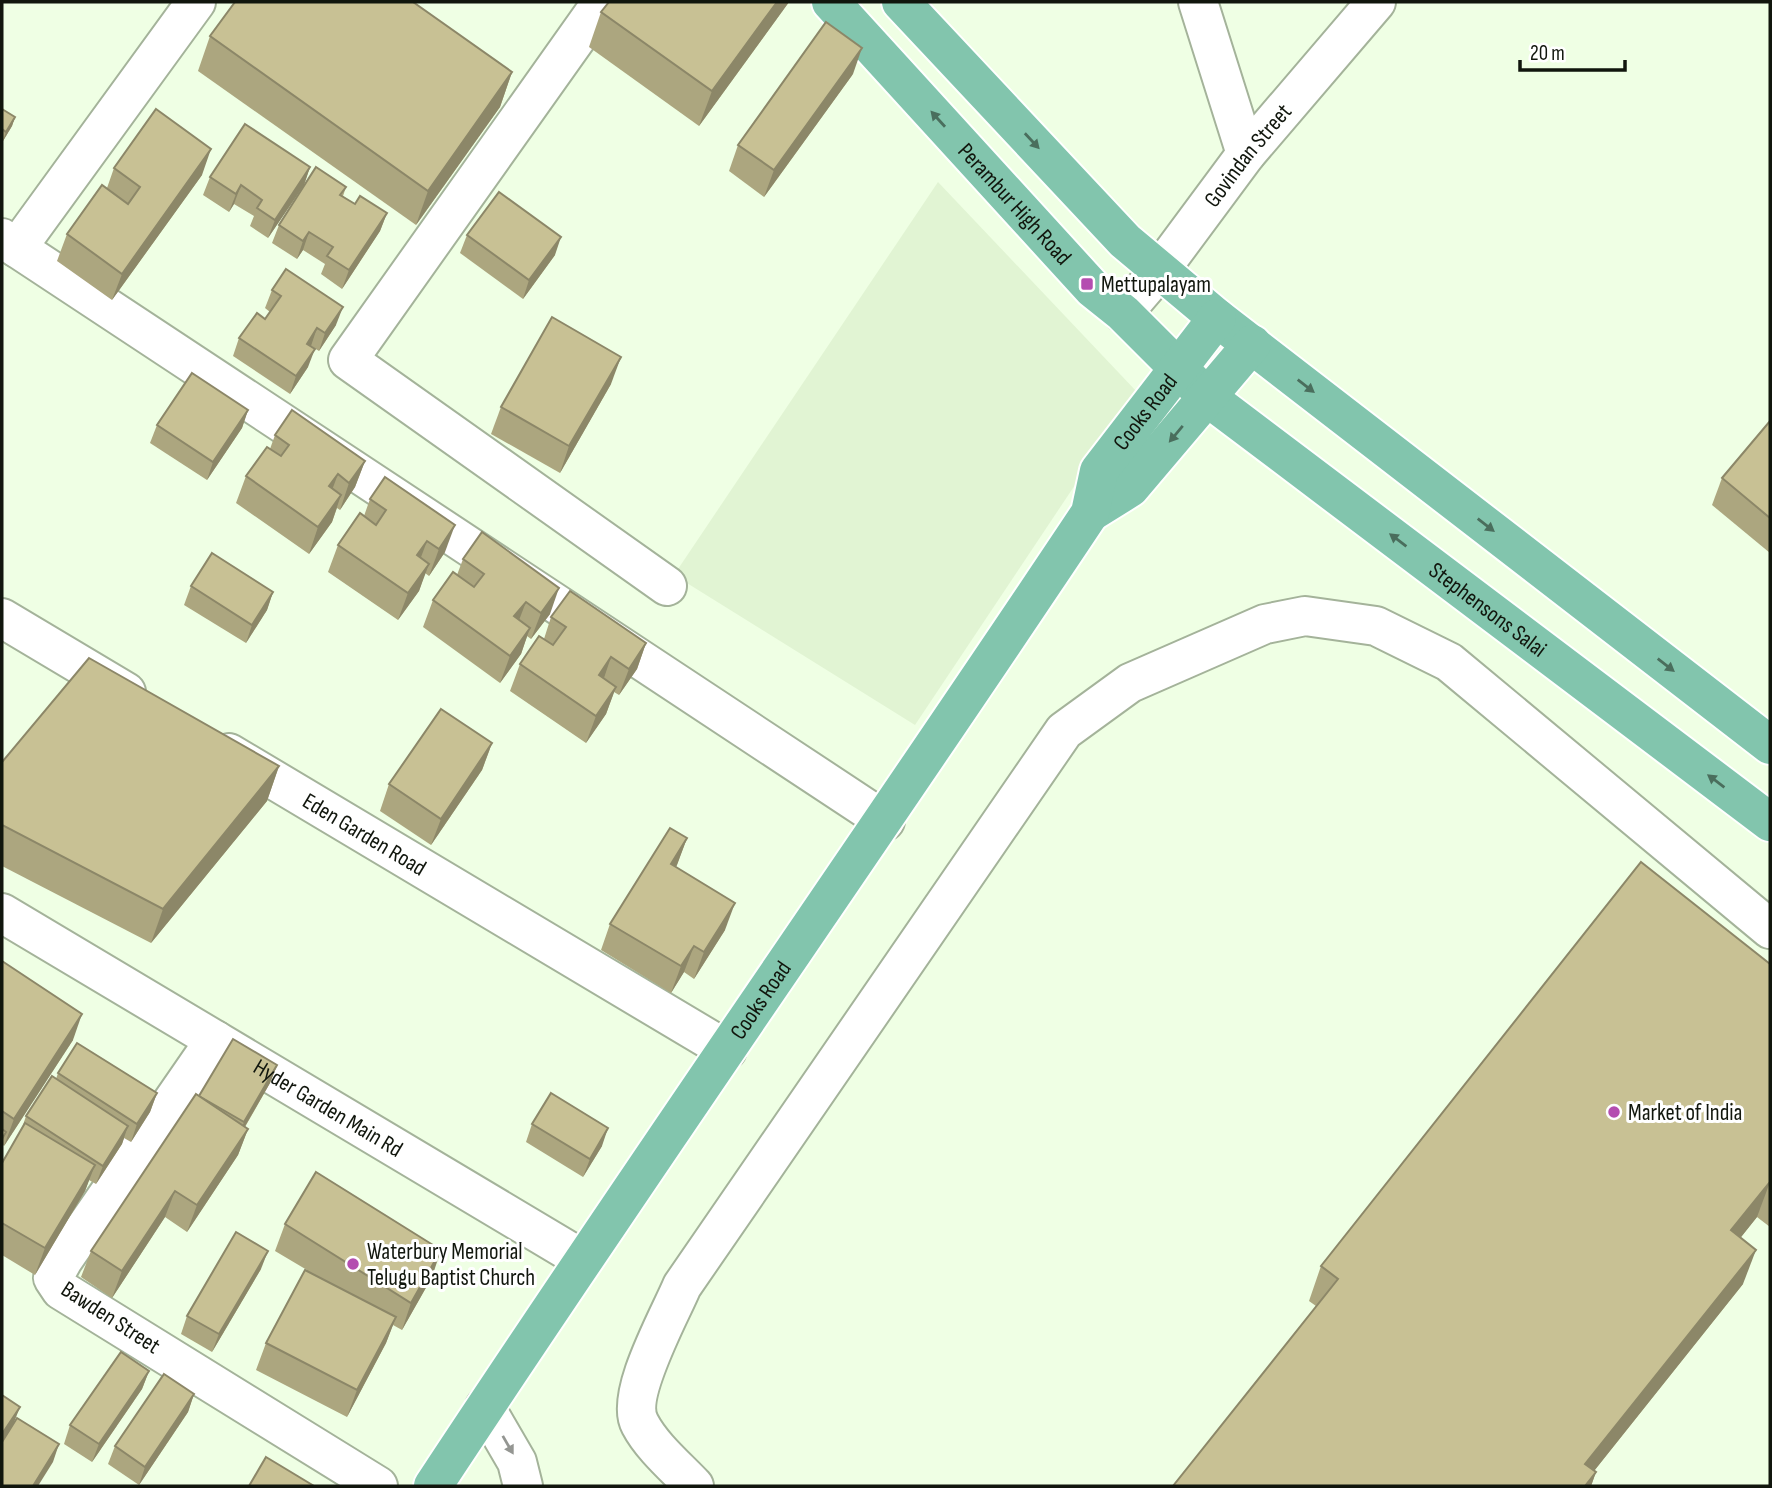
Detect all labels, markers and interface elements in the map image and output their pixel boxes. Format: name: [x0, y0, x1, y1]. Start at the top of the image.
scale bar: [1520, 28, 1625, 72]
text: 20 m: [1530, 41, 1565, 66]
street label: Govindan Street: [1198, 98, 1298, 213]
one-way arrow: [931, 111, 947, 128]
one-way arrow: [1023, 132, 1039, 149]
street label: Perambur High Road: [952, 137, 1077, 271]
place label: Mettupalayam: [1101, 271, 1211, 299]
marker: Mettupalayam: [1079, 276, 1095, 292]
street label: Cooks Road: [1107, 369, 1184, 456]
one-way arrow: [1297, 379, 1315, 393]
one-way arrow: [1169, 425, 1184, 442]
one-way arrow: [1476, 518, 1494, 533]
one-way arrow: [1388, 533, 1407, 547]
street label: Stephensons Salai: [1423, 557, 1552, 663]
one-way arrow: [1656, 657, 1674, 672]
one-way arrow: [1707, 774, 1725, 788]
street label: Eden Garden Road: [297, 787, 431, 882]
street label: Cooks Road: [724, 956, 798, 1045]
street label: Hyder Garden Main Rd: [248, 1053, 407, 1164]
place label: Market of India: [1628, 1099, 1742, 1127]
marker: Market of India: [1606, 1104, 1622, 1120]
place label: Waterbury Memorial Telugu Baptist Church: [367, 1238, 535, 1292]
marker: Waterbury Memorial Telugu Baptist Church: [345, 1256, 361, 1272]
street label: Bawden Street: [56, 1275, 165, 1360]
one-way arrow: [501, 1435, 513, 1455]

